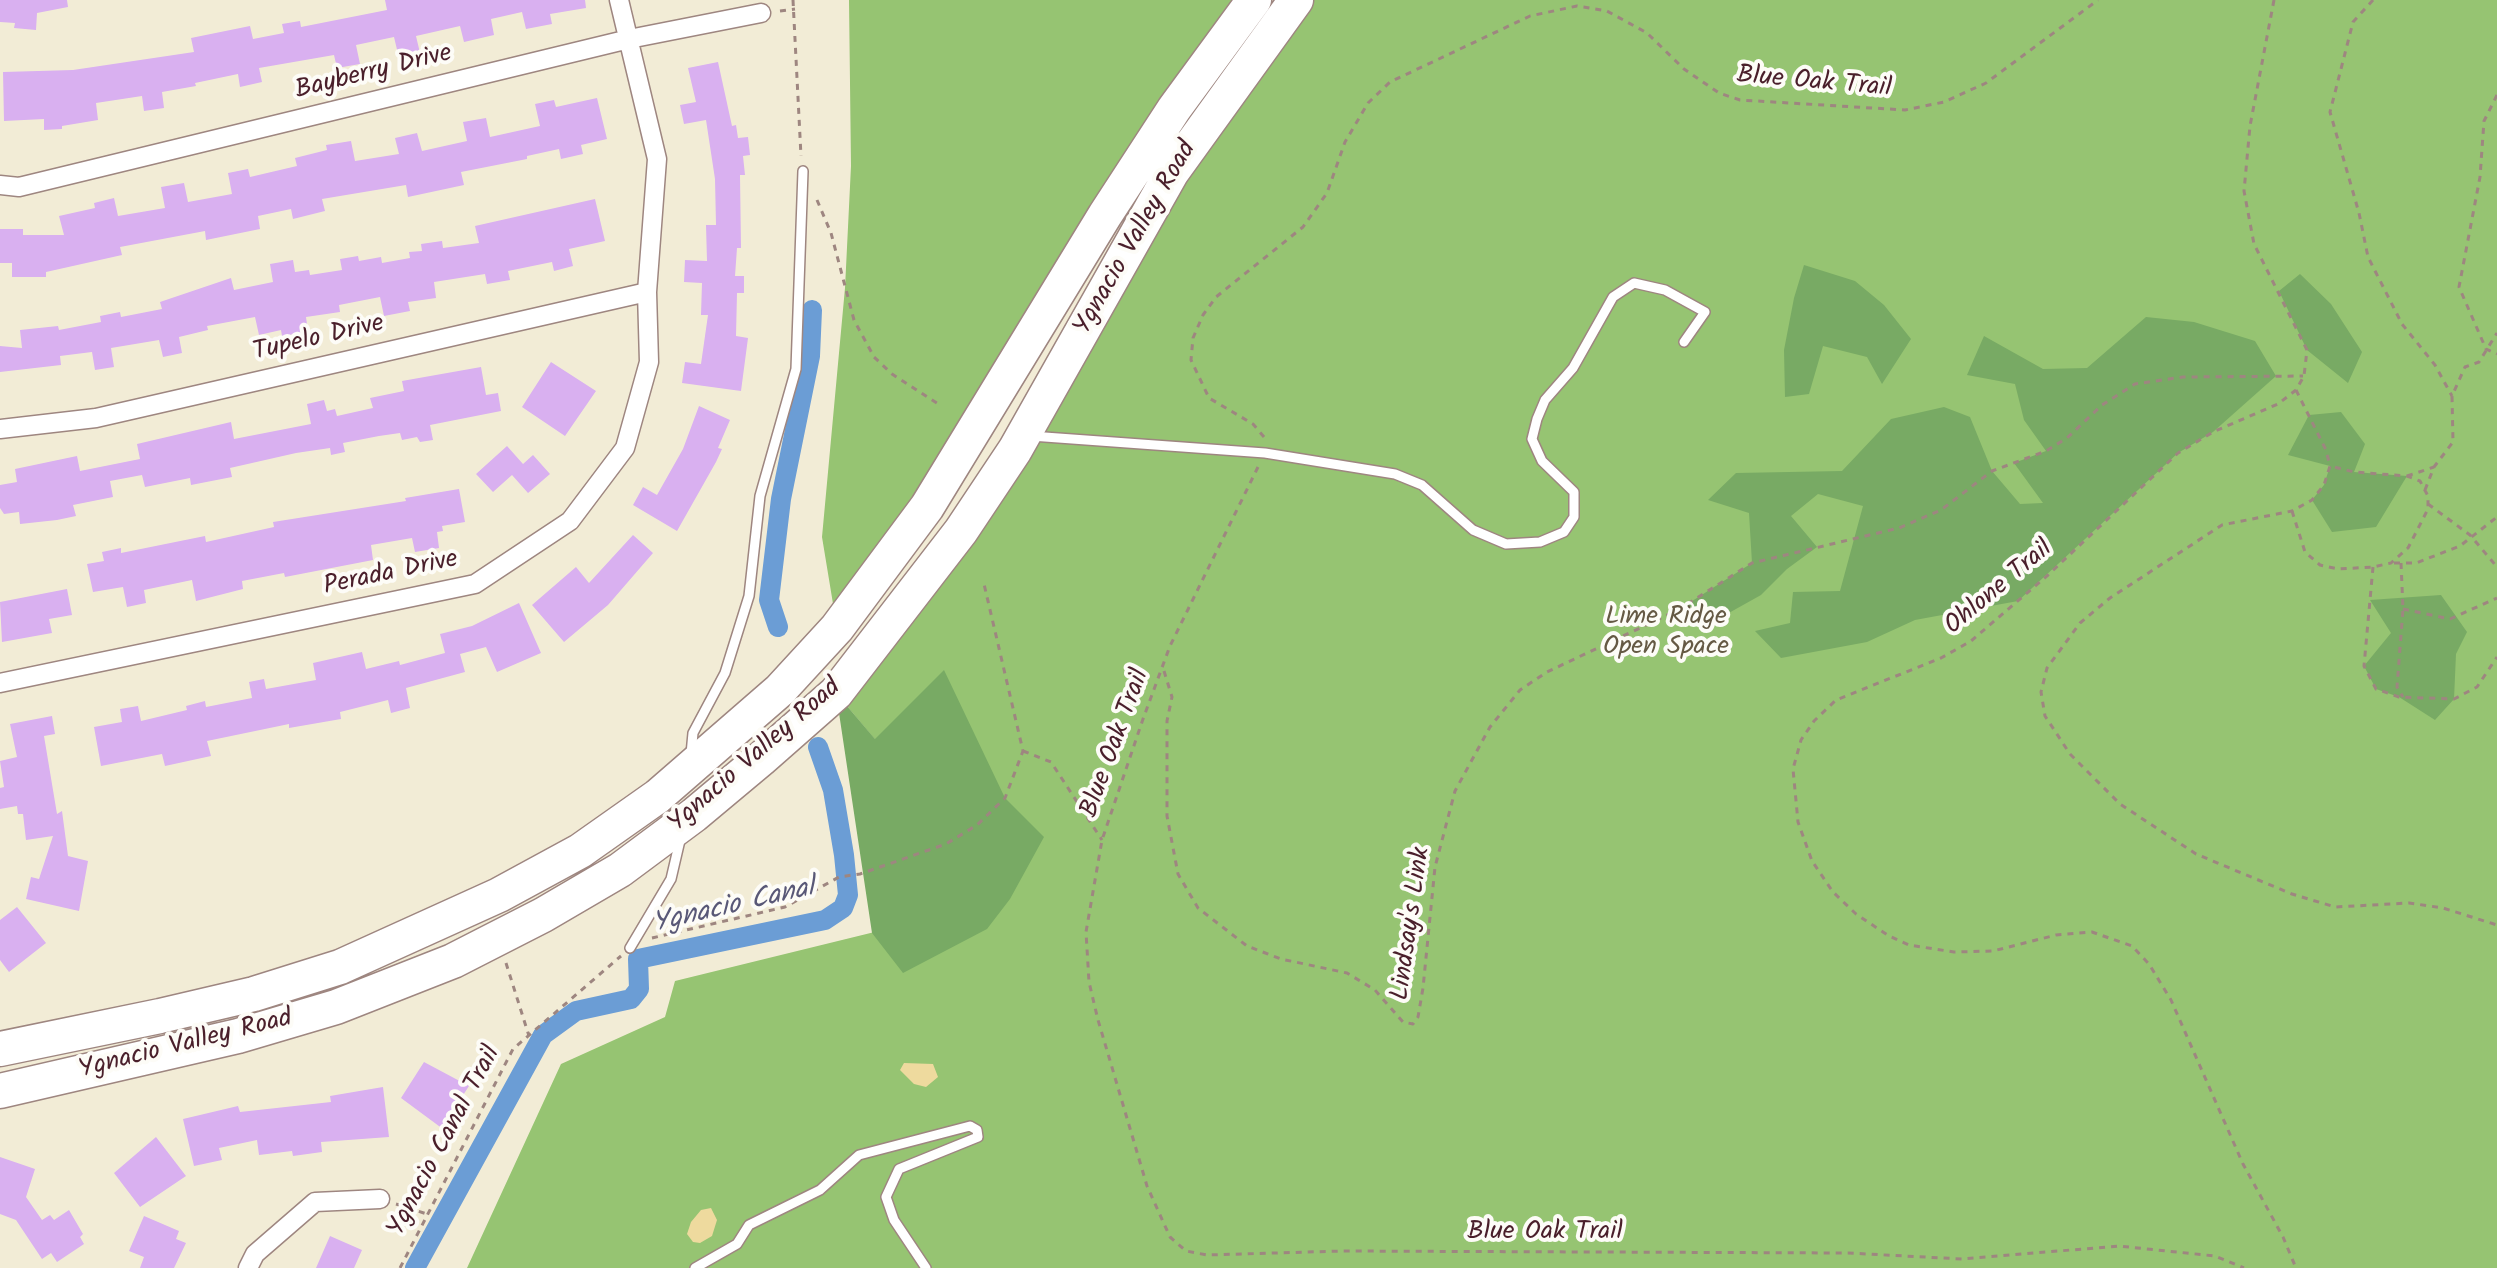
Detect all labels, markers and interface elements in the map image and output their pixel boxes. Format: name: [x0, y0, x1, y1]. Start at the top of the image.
street label: Bayberry Drive: [292, 39, 456, 109]
street label: Blue Oak Trail: [1735, 62, 1893, 106]
street label: Ygnacio Valley Road: [1069, 137, 1205, 341]
street label: Tupelo Drive: [251, 310, 387, 370]
street label: Ohlone Trail: [1940, 535, 2060, 643]
street label: Perada Drive: [321, 546, 461, 604]
park label: Lime Ridge Open Space: [1603, 603, 1729, 664]
street label: Blue Oak Trail: [1076, 666, 1158, 822]
street label: Ygnacio Valley Road: [663, 674, 849, 840]
street label: Lindsay's Link: [1387, 845, 1439, 1003]
water label: Ygnacio Canal: [650, 873, 818, 943]
street label: Ygnacio Valley Road: [76, 1004, 296, 1088]
street label: Ygnacio Canal Trail: [383, 1041, 509, 1243]
street label: Blue Oak Trail: [1467, 1218, 1623, 1250]

